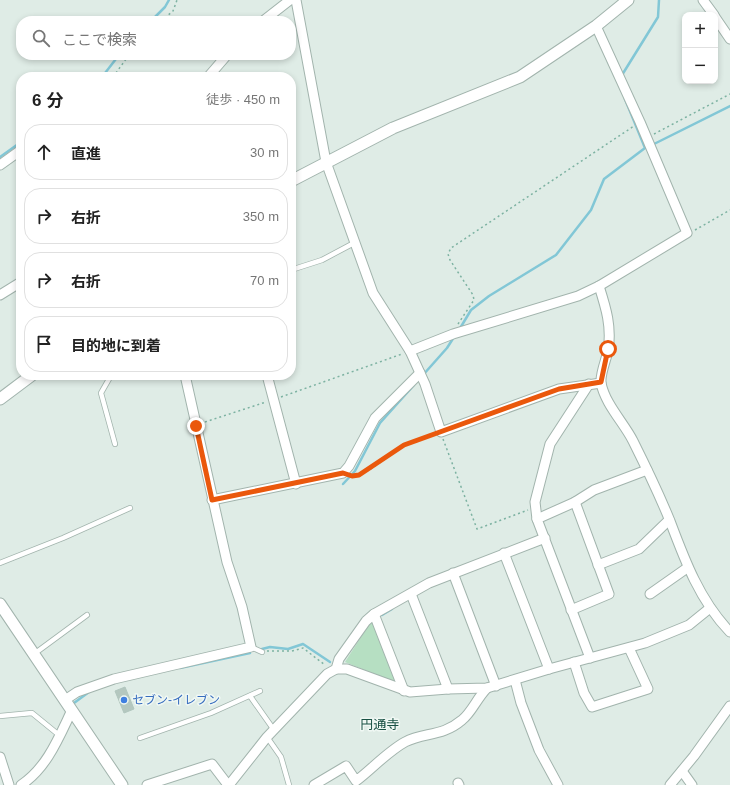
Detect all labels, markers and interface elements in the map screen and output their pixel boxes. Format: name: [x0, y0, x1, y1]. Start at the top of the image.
map controls: [682, 12, 718, 84]
button: +: [682, 12, 718, 48]
search box: [16, 16, 296, 60]
icon: search: [30, 27, 52, 49]
text: ここで検索: [62, 31, 137, 48]
button: −: [682, 48, 718, 84]
text: 6 分: [32, 91, 63, 110]
text: 徒歩 · 450 m: [206, 92, 280, 107]
icon: ahead: [33, 141, 55, 163]
text: 直進: [71, 145, 101, 162]
text: 30 m: [250, 145, 279, 160]
icon: right: [33, 205, 55, 227]
text: 右折: [71, 209, 101, 226]
text: 350 m: [243, 209, 279, 224]
icon: right: [33, 269, 55, 291]
text: 右折: [71, 273, 101, 290]
text: 70 m: [250, 273, 279, 288]
icon: arrive: [33, 333, 55, 355]
text: 目的地に到着: [71, 337, 161, 354]
route start: [599, 340, 617, 358]
route end: [187, 417, 205, 435]
place label: セブン-イレブン: [132, 693, 220, 707]
marker: セブン-イレブン: [119, 695, 129, 705]
district label: 円通寺: [360, 717, 400, 732]

